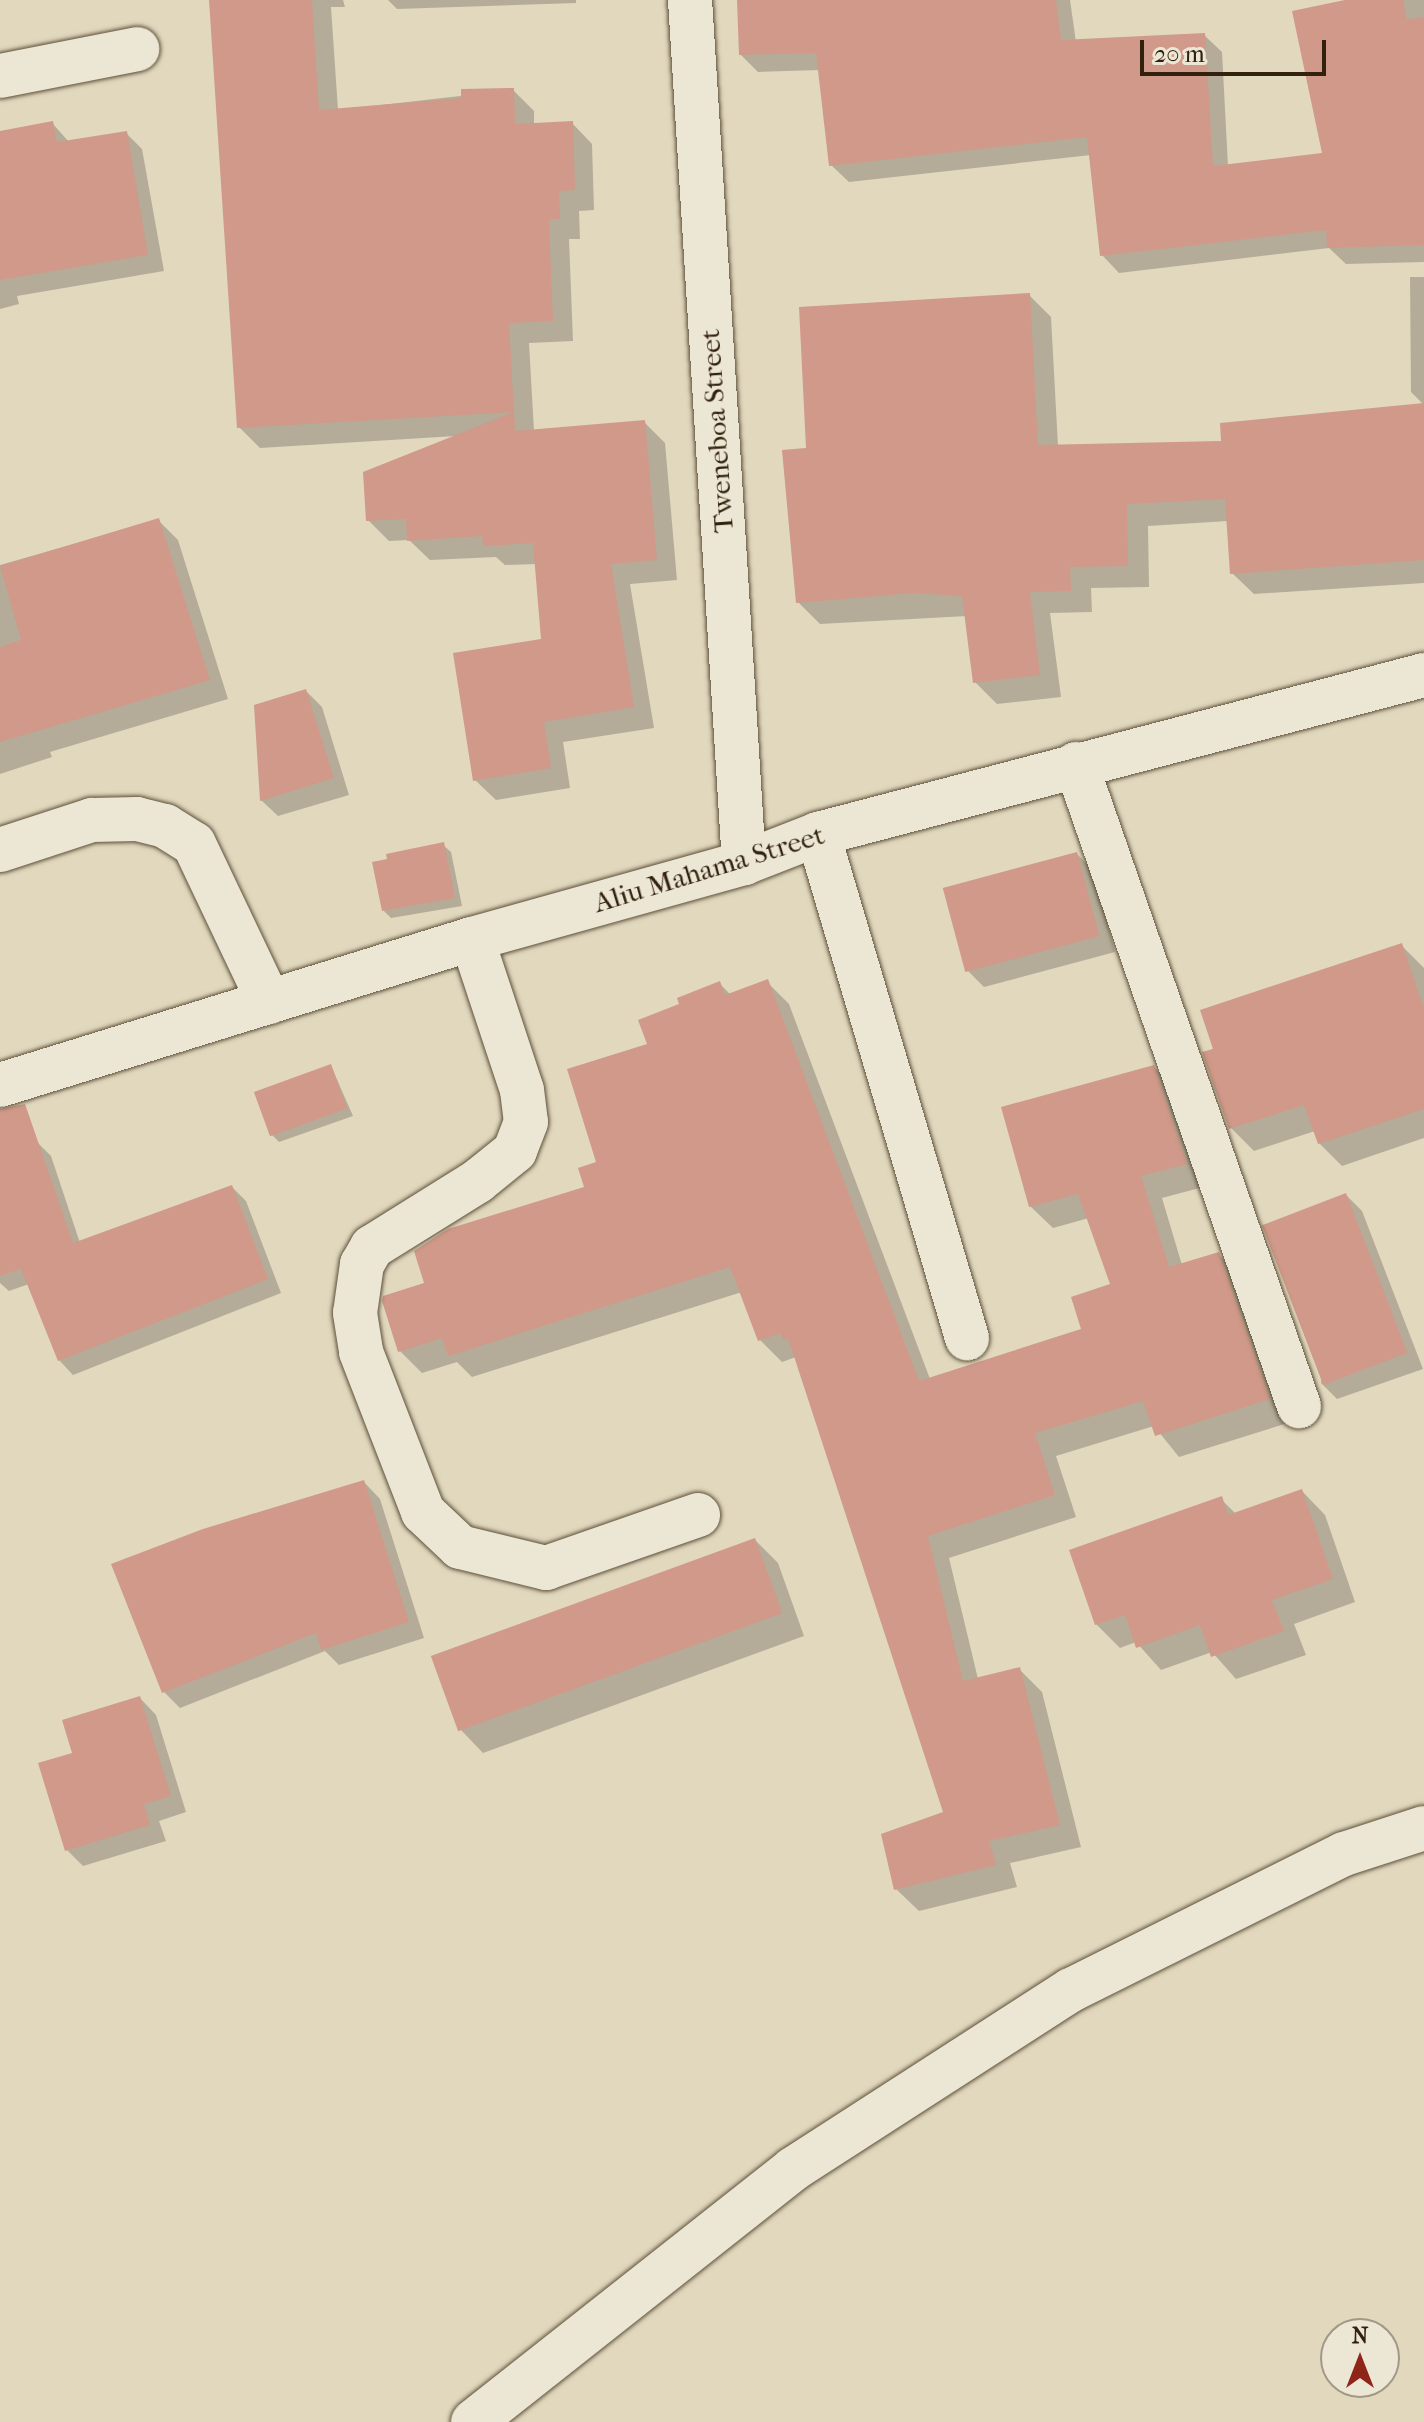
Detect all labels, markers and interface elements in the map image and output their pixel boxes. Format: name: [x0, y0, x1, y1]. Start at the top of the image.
scale bar: [1144, 24, 1330, 74]
text: 20 m: [1154, 40, 1205, 68]
street label: Tweneboa Street: [693, 328, 741, 534]
street label: Aliu Mahama Street: [590, 818, 828, 920]
north arrow: [1320, 2318, 1400, 2398]
text: N: [1352, 2323, 1368, 2349]

